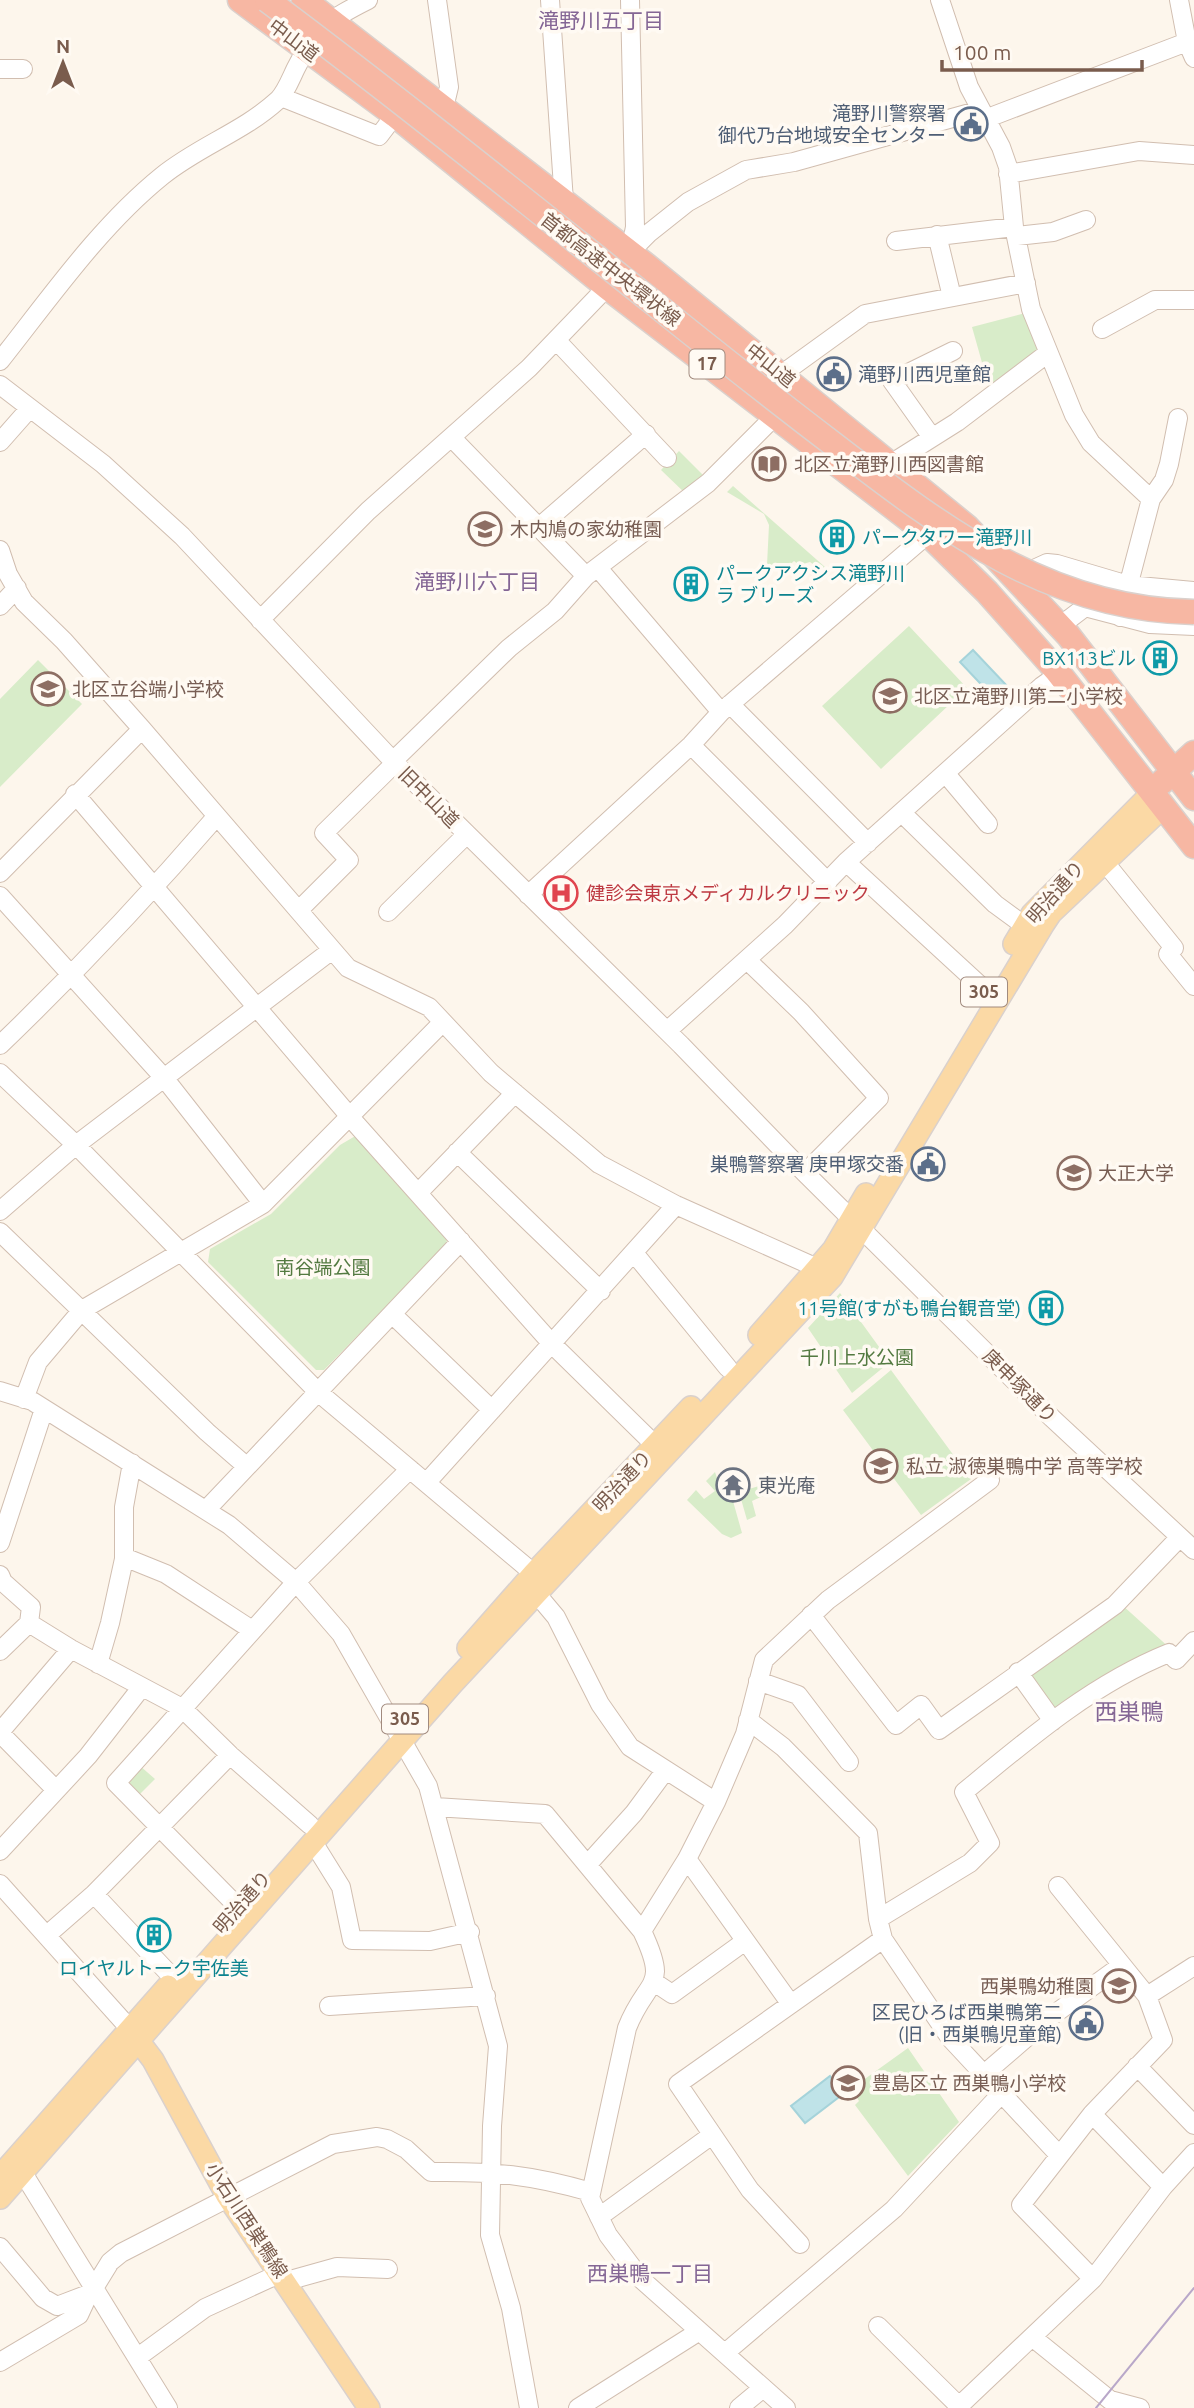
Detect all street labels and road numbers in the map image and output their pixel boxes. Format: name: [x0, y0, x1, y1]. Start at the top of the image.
street label: 中山道: [265, 14, 323, 66]
street label: 首都高速中央環状線: [537, 208, 685, 330]
street label: 中山道: [742, 339, 800, 391]
road number: 17: [690, 350, 724, 378]
street label: 旧中山道: [394, 762, 464, 832]
street label: 明治通り: [1022, 856, 1088, 928]
road number: 305: [961, 978, 1007, 1007]
street label: 庚申塚通り: [979, 1345, 1061, 1427]
street label: 明治通り: [588, 1446, 656, 1516]
road number: 305: [382, 1704, 428, 1734]
street label: 明治通り: [209, 1866, 275, 1938]
street label: 小石川西巣鴨線: [202, 2158, 292, 2282]

